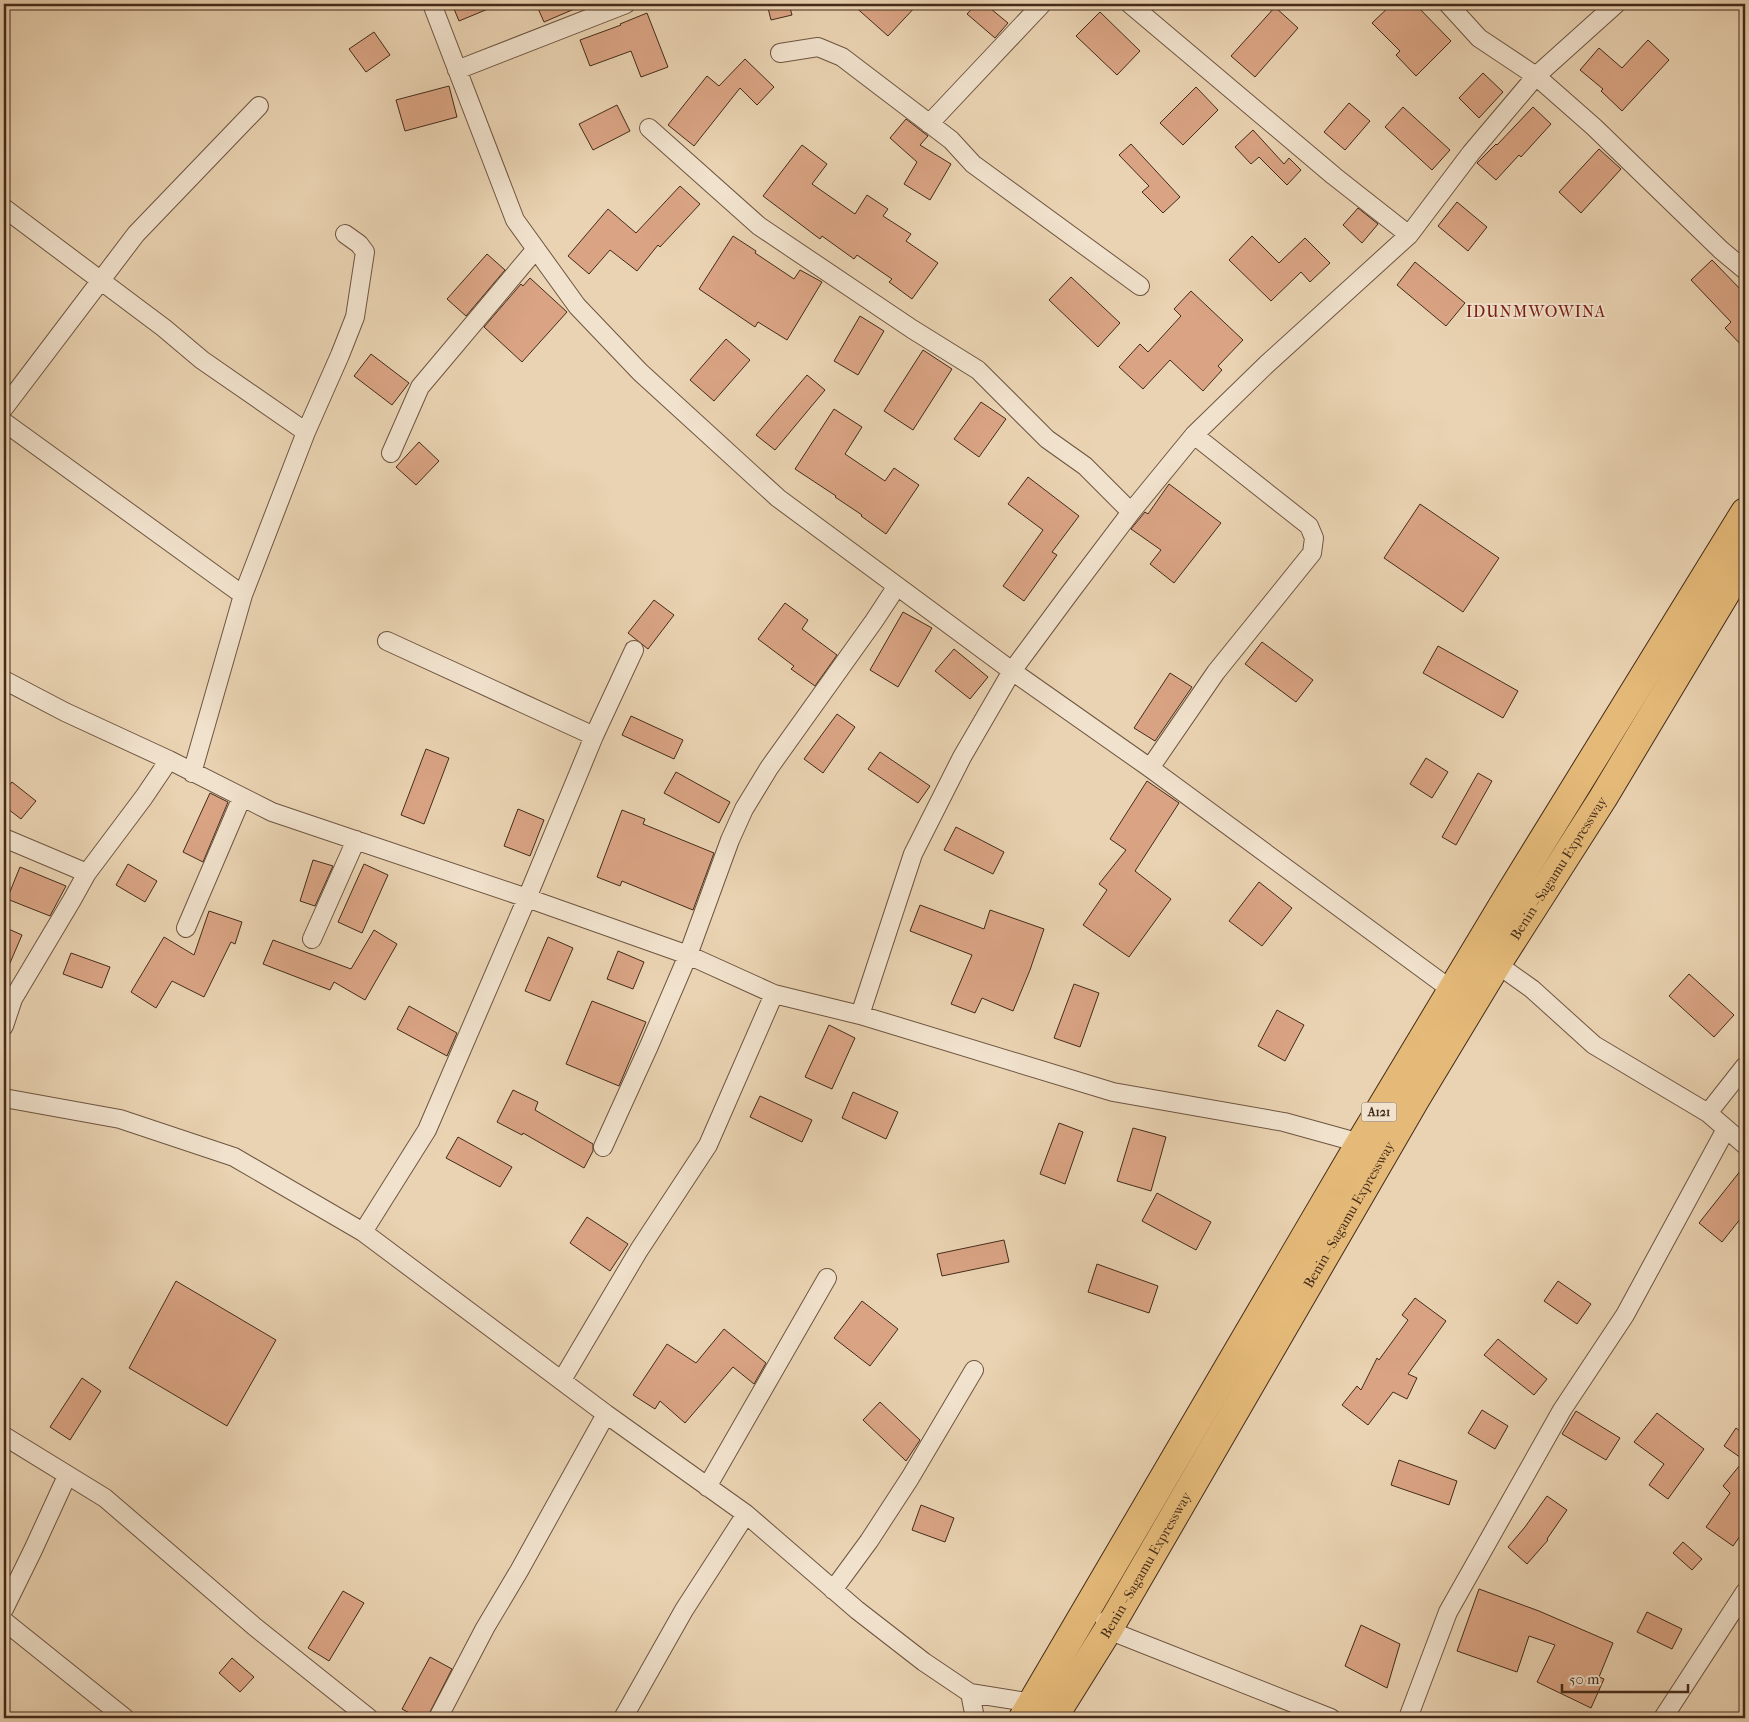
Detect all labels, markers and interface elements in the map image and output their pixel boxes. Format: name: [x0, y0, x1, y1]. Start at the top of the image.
district label: IDUNMWOWINA: [1466, 302, 1606, 321]
street label: Benin - Sagamu Expressway: [1507, 793, 1611, 943]
road number: A121: [1362, 1102, 1396, 1122]
street label: Benin - Sagamu Expressway: [1300, 1138, 1399, 1291]
street label: Benin - Sagamu Expressway: [1097, 1488, 1196, 1642]
scale bar: [1562, 1662, 1688, 1694]
text: 50 m: [1569, 1670, 1600, 1688]

